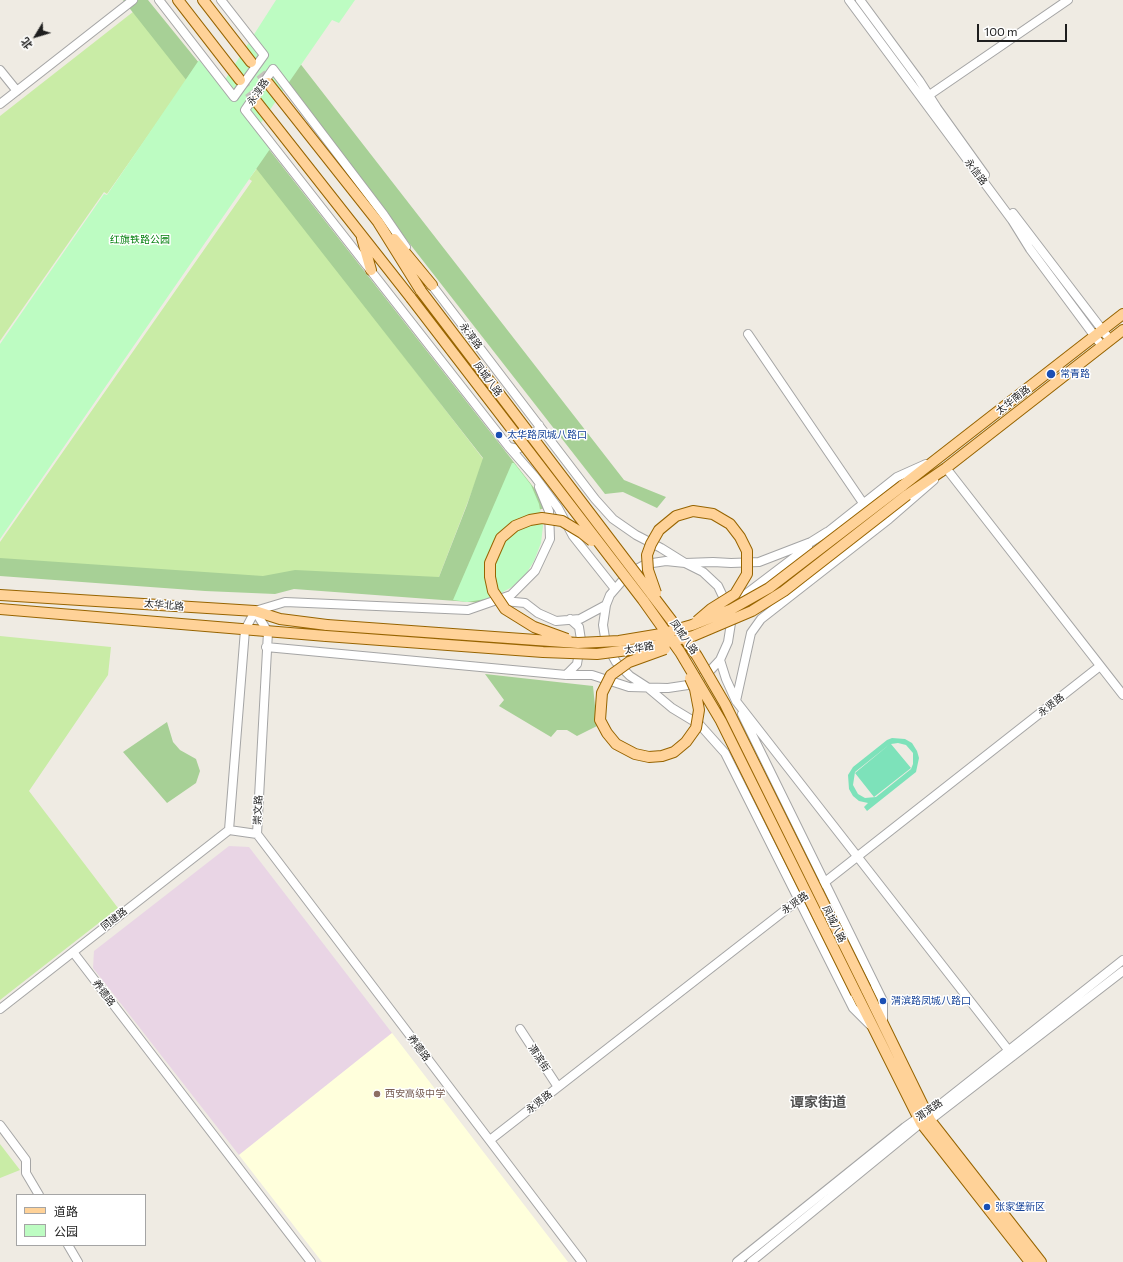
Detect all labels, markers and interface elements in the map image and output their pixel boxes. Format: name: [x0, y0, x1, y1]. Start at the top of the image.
north arrow: [16, 16, 56, 56]
scale bar: [979, 16, 1069, 42]
text: 100 m: [984, 24, 1018, 38]
text: 北: [18, 35, 35, 52]
street label: 永淳路: [245, 76, 271, 108]
street label: 永信路: [962, 156, 990, 188]
park label: 红旗铁路公园: [110, 234, 170, 246]
street label: 永淳路: [457, 320, 485, 352]
street label: 凤城八路: [471, 359, 505, 399]
marker: 常青路: [1045, 368, 1057, 380]
place label: 常青路: [1060, 368, 1090, 380]
street label: 太华南路: [994, 383, 1032, 417]
place label: 太华路凤城八路口: [507, 429, 587, 441]
marker: 太华路凤城八路口: [494, 430, 504, 440]
street label: 太华北路: [144, 597, 184, 613]
street label: 凤城八路: [668, 617, 700, 657]
street label: 太华路: [623, 639, 655, 657]
street label: 永贤路: [1035, 691, 1067, 719]
street label: 崇文路: [251, 795, 265, 825]
street label: 永贤路: [779, 889, 811, 917]
street label: 凤城八路: [820, 903, 848, 945]
street label: 同建路: [98, 905, 130, 933]
street label: 养德路: [90, 977, 118, 1009]
place label: 渭滨路凤城八路口: [891, 995, 971, 1007]
marker: 渭滨路凤城八路口: [878, 996, 888, 1006]
street label: 养德路: [405, 1032, 433, 1064]
street label: 渭滨街: [526, 1042, 552, 1074]
place label: 西安高级中学: [385, 1088, 445, 1100]
street label: 永贤路: [523, 1088, 555, 1116]
marker: 西安高级中学: [372, 1089, 382, 1099]
district label: 谭家街道: [790, 1094, 846, 1110]
street label: 渭滨路: [913, 1097, 945, 1123]
legend: [16, 1194, 146, 1246]
place label: 张家堡新区: [995, 1201, 1045, 1213]
marker: 张家堡新区: [982, 1202, 992, 1212]
text: 道路: [54, 1204, 78, 1218]
text: 公园: [54, 1224, 78, 1238]

